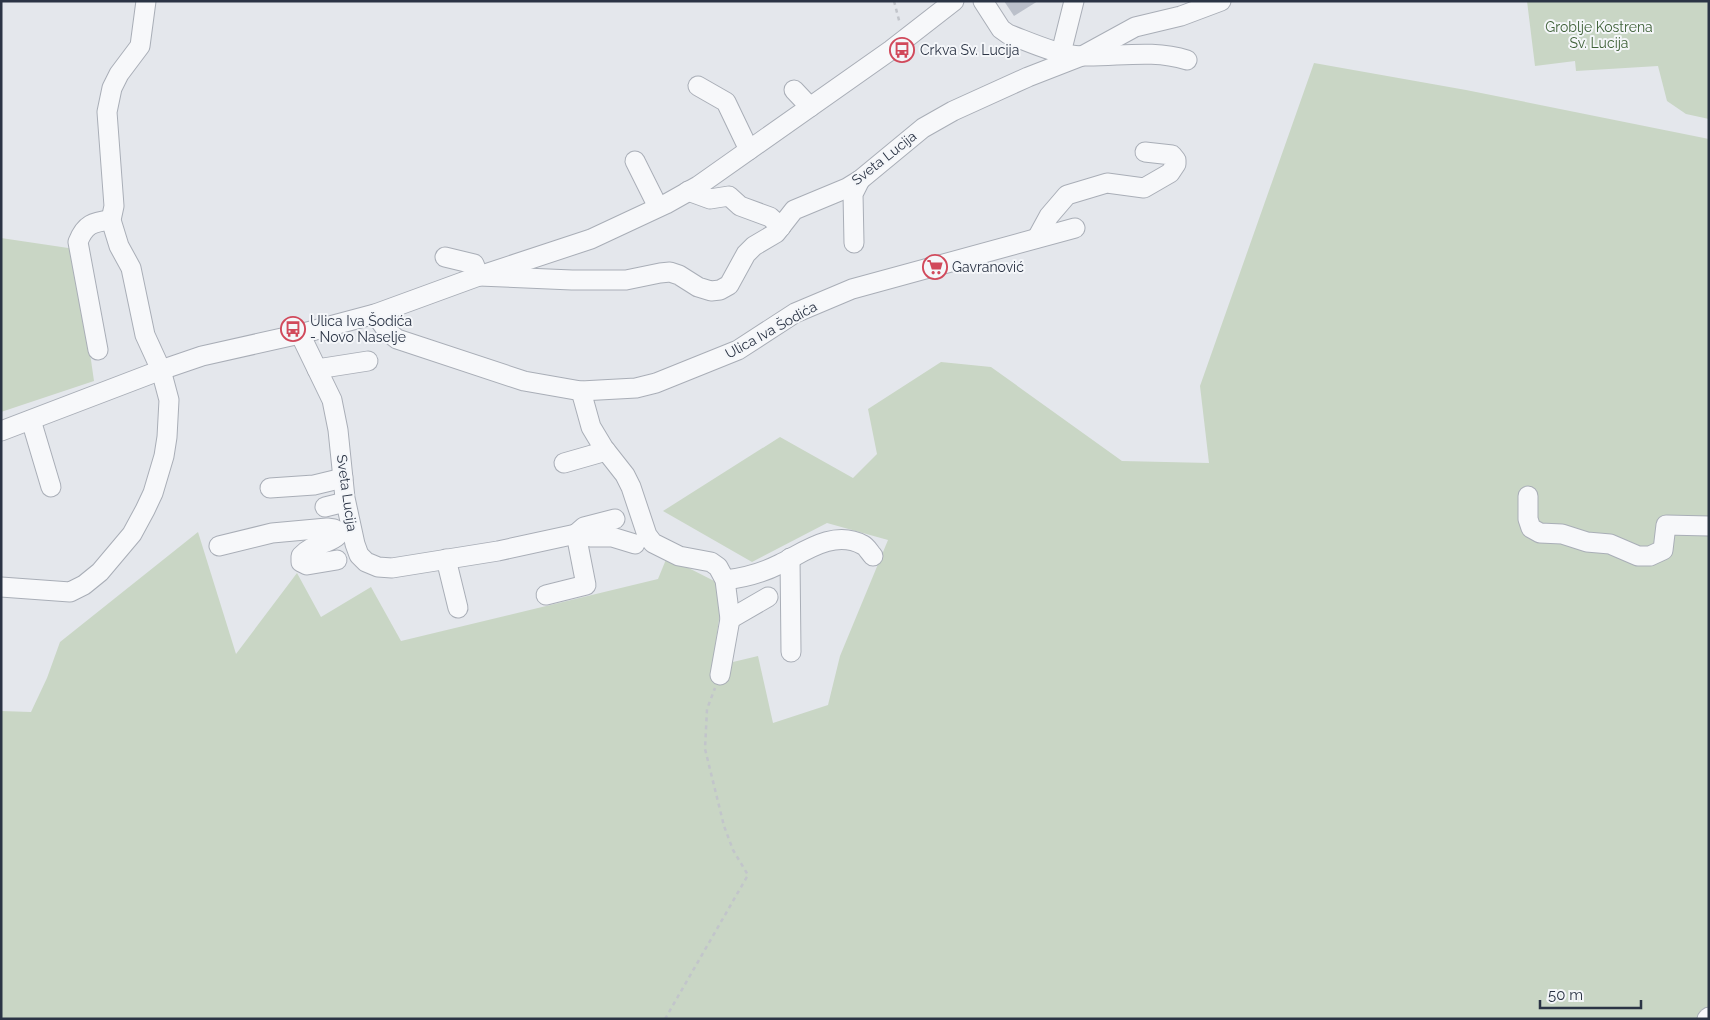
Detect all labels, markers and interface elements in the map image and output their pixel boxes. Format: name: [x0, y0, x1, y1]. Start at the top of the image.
park label: Groblje Kostrena Sv. Lucija: [1545, 19, 1653, 51]
bus stop icon: Crkva Sv. Lucija: [889, 37, 915, 63]
place label: Crkva Sv. Lucija: [920, 42, 1019, 58]
street label: Sveta Lucija: [849, 128, 919, 188]
supermarket icon: Gavranović: [922, 254, 948, 280]
place label: Gavranović: [952, 259, 1024, 275]
street label: Ulica Iva Šodića: [722, 297, 820, 362]
place label: Ulica Iva Šodića - Novo Naselje: [310, 311, 412, 345]
bus stop icon: Ulica Iva Šodića - Novo Naselje: [280, 316, 306, 342]
street label: Sveta Lucija: [334, 454, 360, 532]
scale bar: [1540, 978, 1641, 1010]
text: 50 m: [1548, 986, 1583, 1004]

